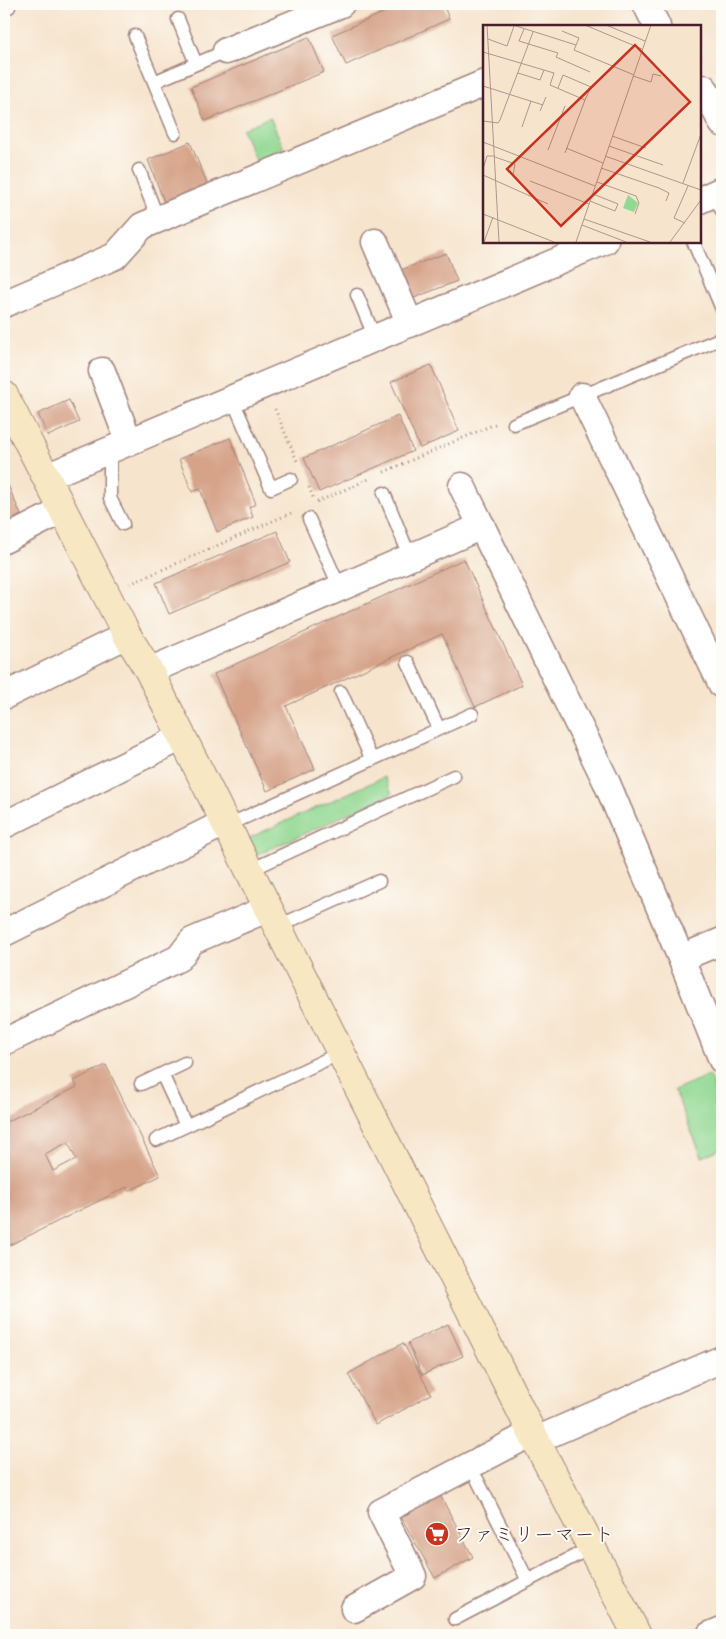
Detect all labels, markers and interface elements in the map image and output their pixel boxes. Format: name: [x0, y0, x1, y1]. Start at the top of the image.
inset map: [483, 25, 701, 242]
supermarket icon: ファミリーマート: [424, 1521, 450, 1547]
place label: ファミリーマート: [454, 1522, 614, 1547]

